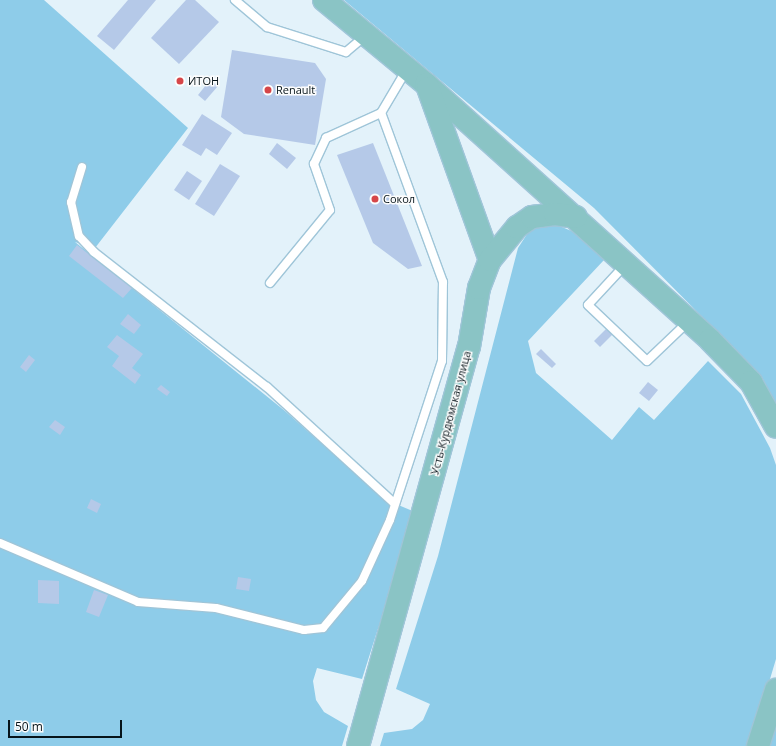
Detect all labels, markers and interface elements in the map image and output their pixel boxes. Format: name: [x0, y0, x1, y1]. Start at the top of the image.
place label: ИТОН: [188, 74, 219, 88]
marker: ИТОН: [175, 76, 185, 86]
place label: Renault: [276, 83, 315, 97]
marker: Renault: [263, 85, 273, 95]
place label: Сокол: [383, 192, 415, 206]
marker: Сокол: [370, 194, 380, 204]
street label: Усть-Курдюмская улица: [428, 350, 474, 476]
scale bar: [10, 712, 124, 738]
text: 50 m: [15, 718, 43, 735]

